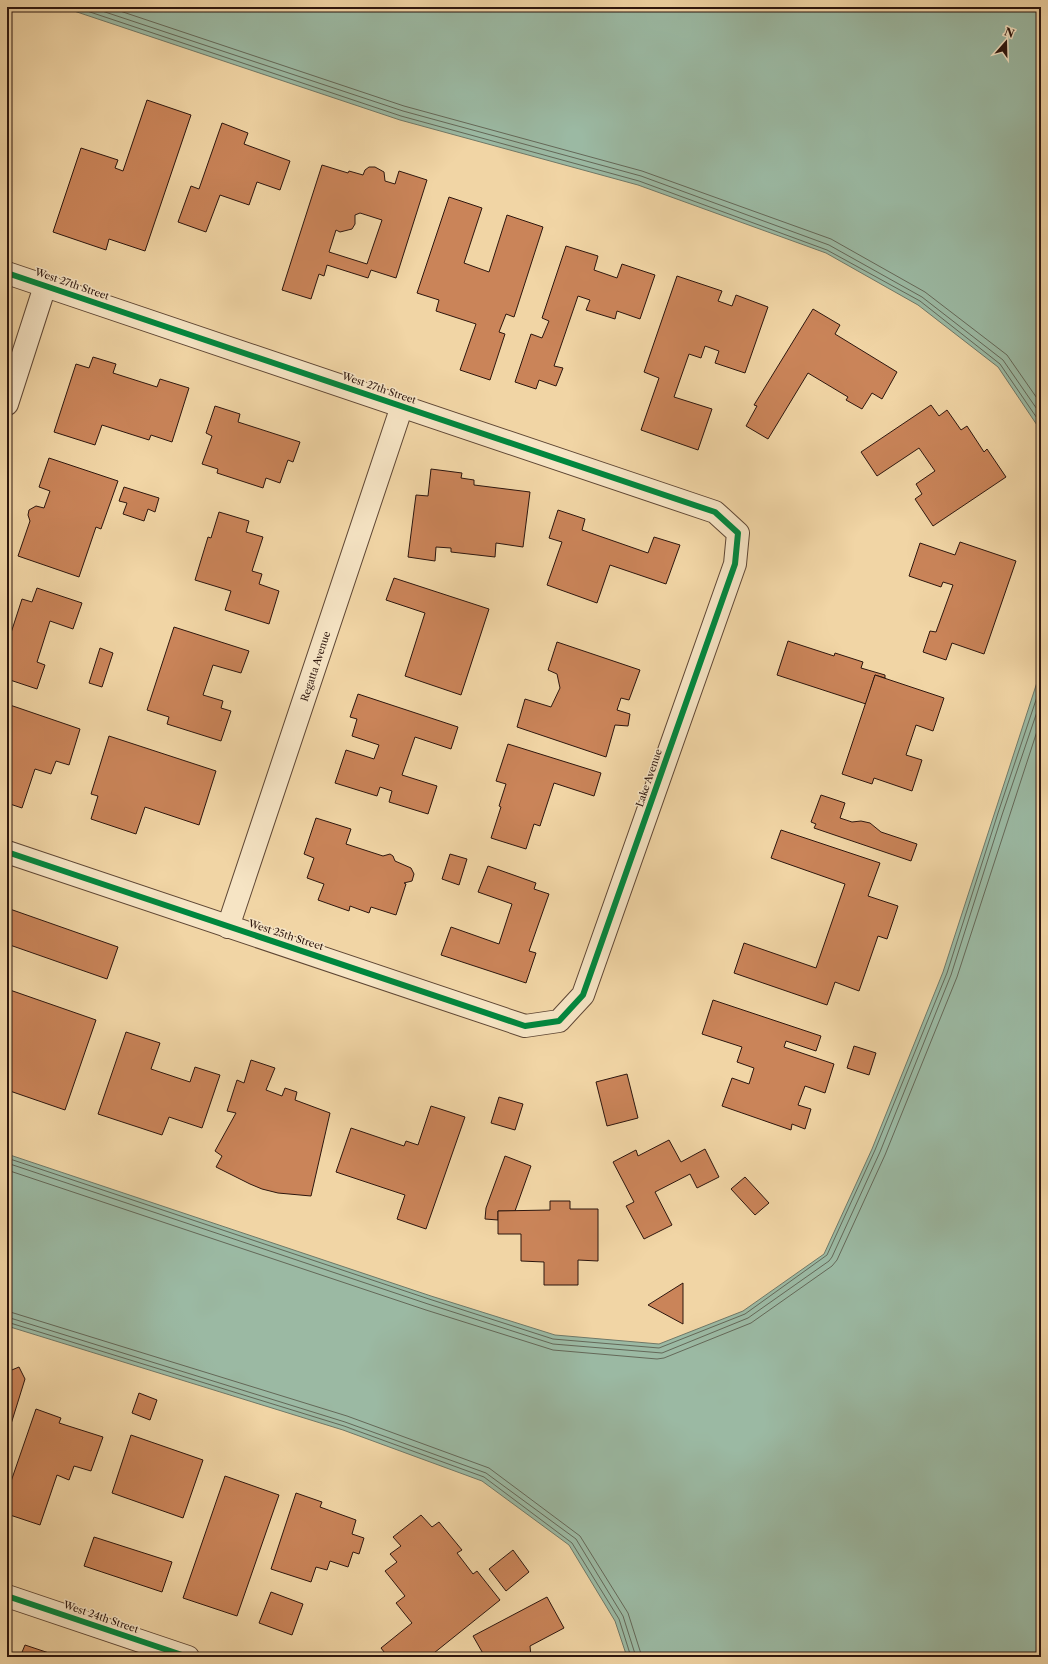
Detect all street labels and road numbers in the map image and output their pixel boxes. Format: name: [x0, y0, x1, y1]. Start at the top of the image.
street label: West 27th Street: [32, 265, 111, 303]
street label: West 27th Street: [339, 369, 418, 407]
street label: Regatta Avenue: [297, 629, 333, 703]
street label: Lake Avenue: [633, 747, 665, 809]
street label: West 25th Street: [246, 916, 326, 953]
street label: West 24th Street: [61, 1598, 141, 1636]

